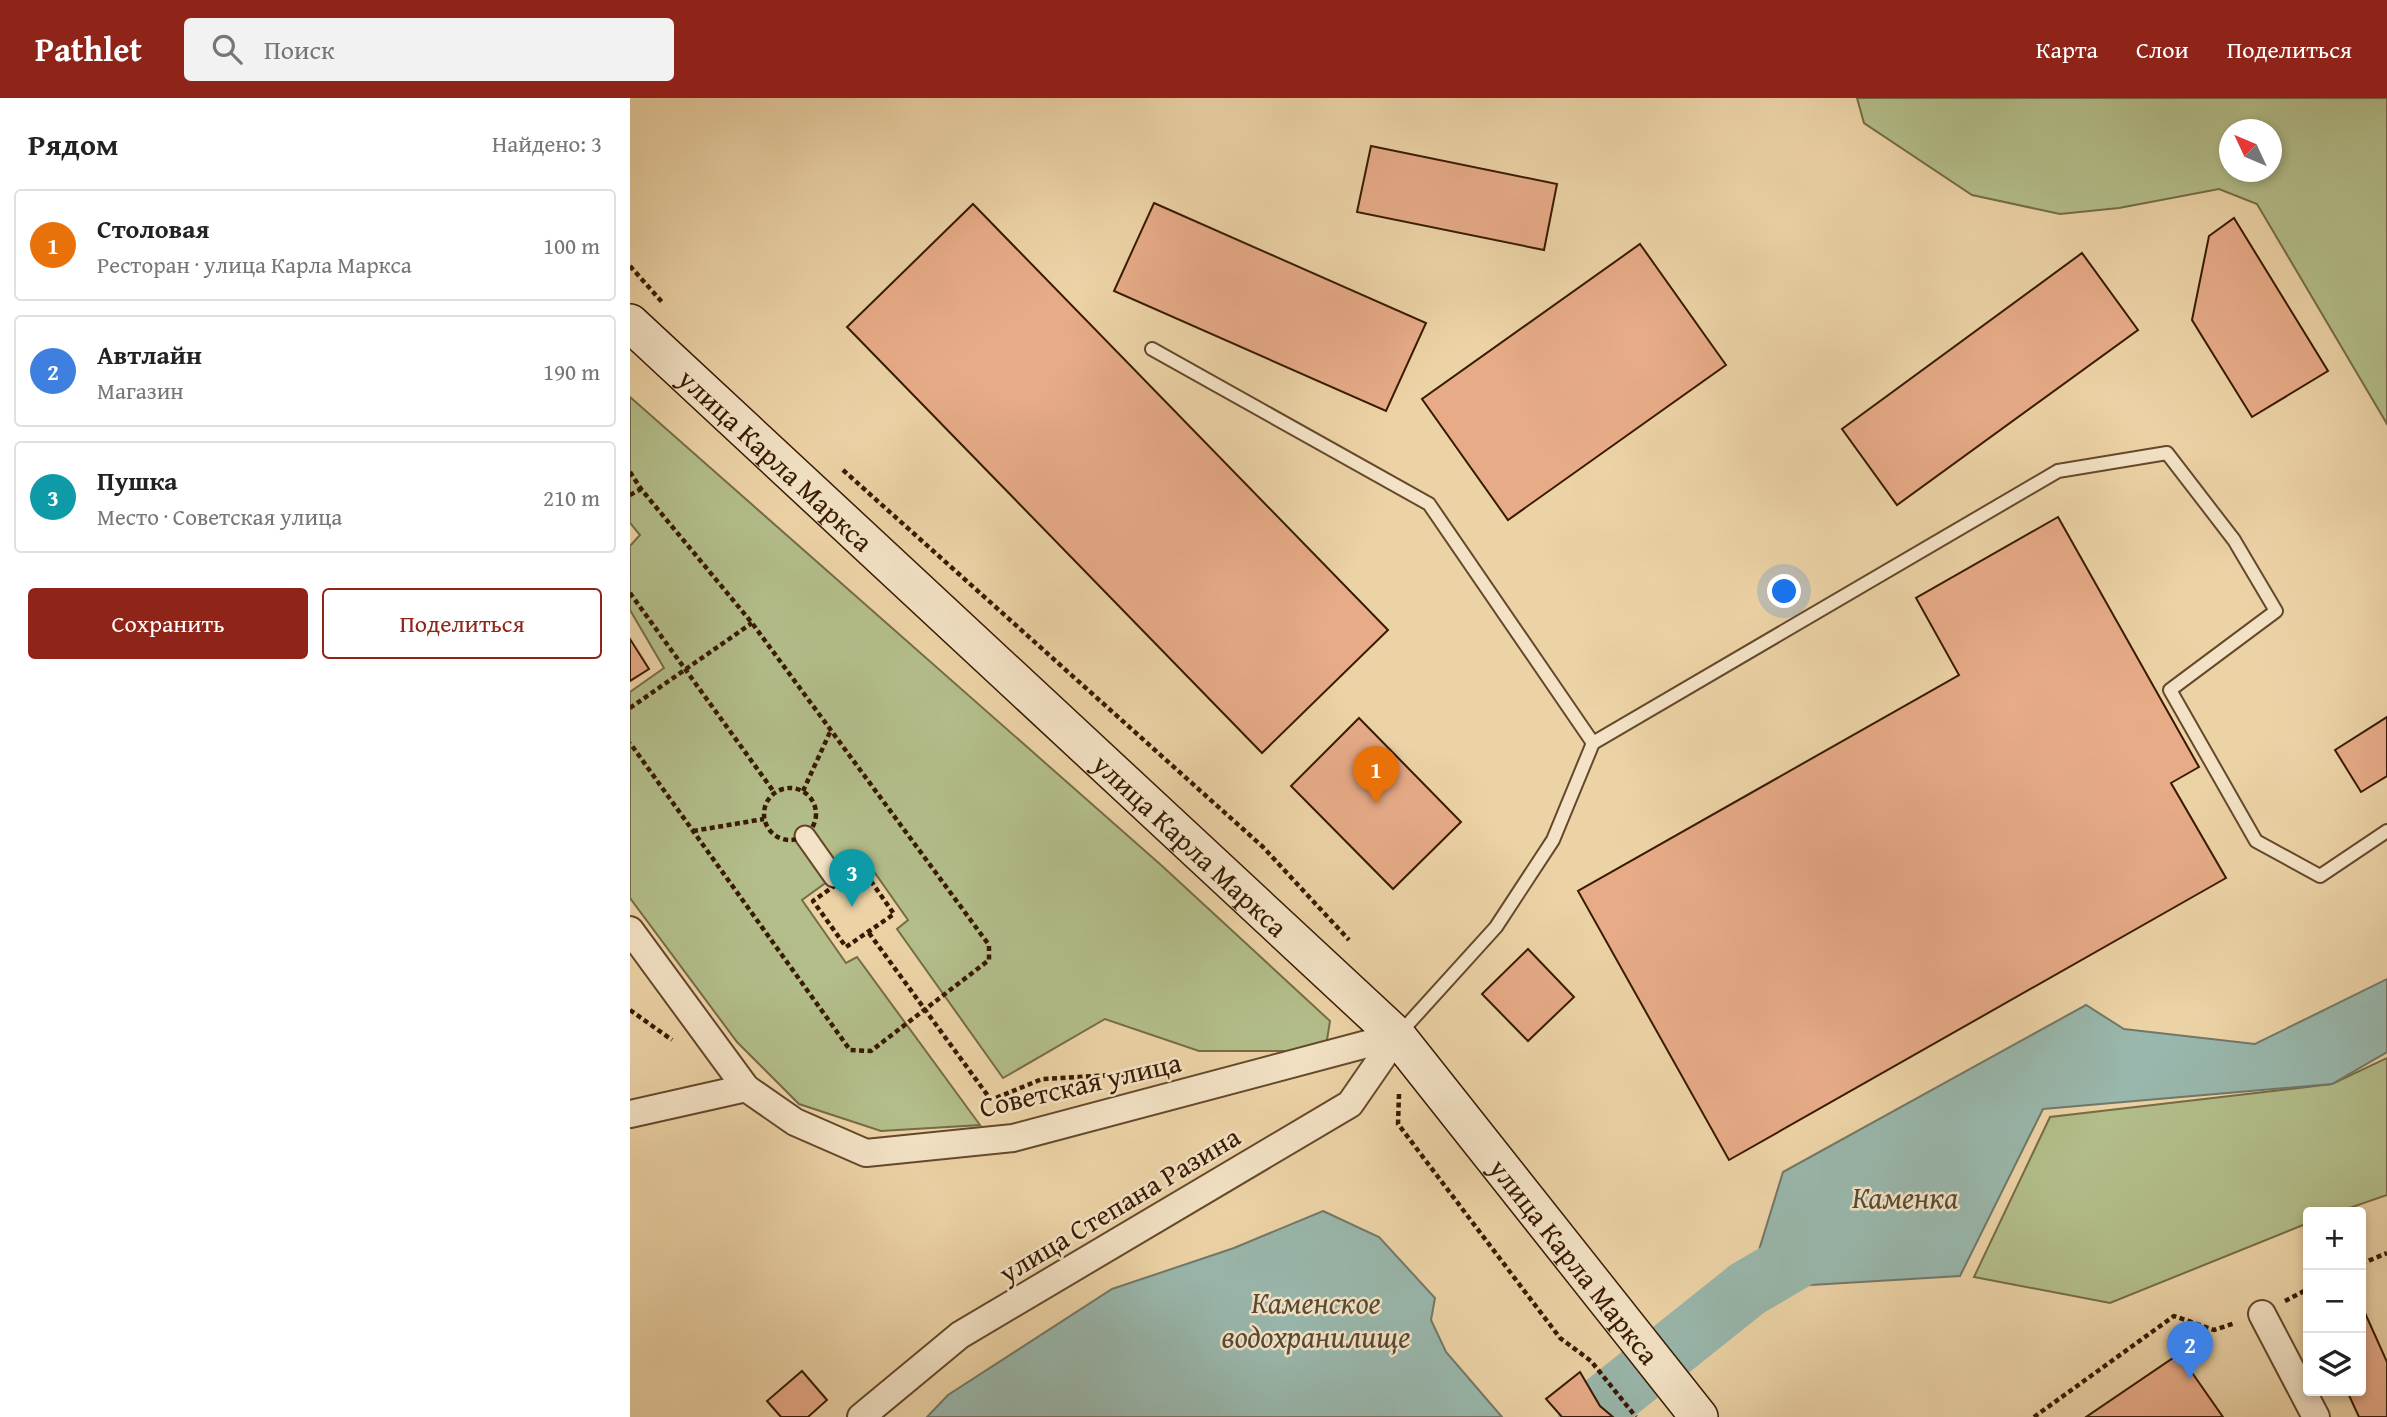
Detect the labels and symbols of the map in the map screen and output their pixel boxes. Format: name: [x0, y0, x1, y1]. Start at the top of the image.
north arrow: [2219, 119, 2282, 182]
street label: улица Карла Маркса: [669, 357, 884, 561]
your location: [1767, 574, 1801, 608]
street label: улица Карла Маркса: [1084, 743, 1298, 946]
pin: 1: [1353, 746, 1399, 804]
pin: 3: [829, 849, 875, 907]
street label: Советская улица: [975, 1041, 1186, 1127]
street label: улица Степана Разина: [990, 1115, 1248, 1293]
street label: улица Карла Маркса: [1480, 1148, 1670, 1373]
water label: Каменка: [1852, 1175, 1958, 1219]
water label: Каменское водохранилище: [1222, 1280, 1410, 1358]
pin: 2: [2167, 1321, 2213, 1379]

